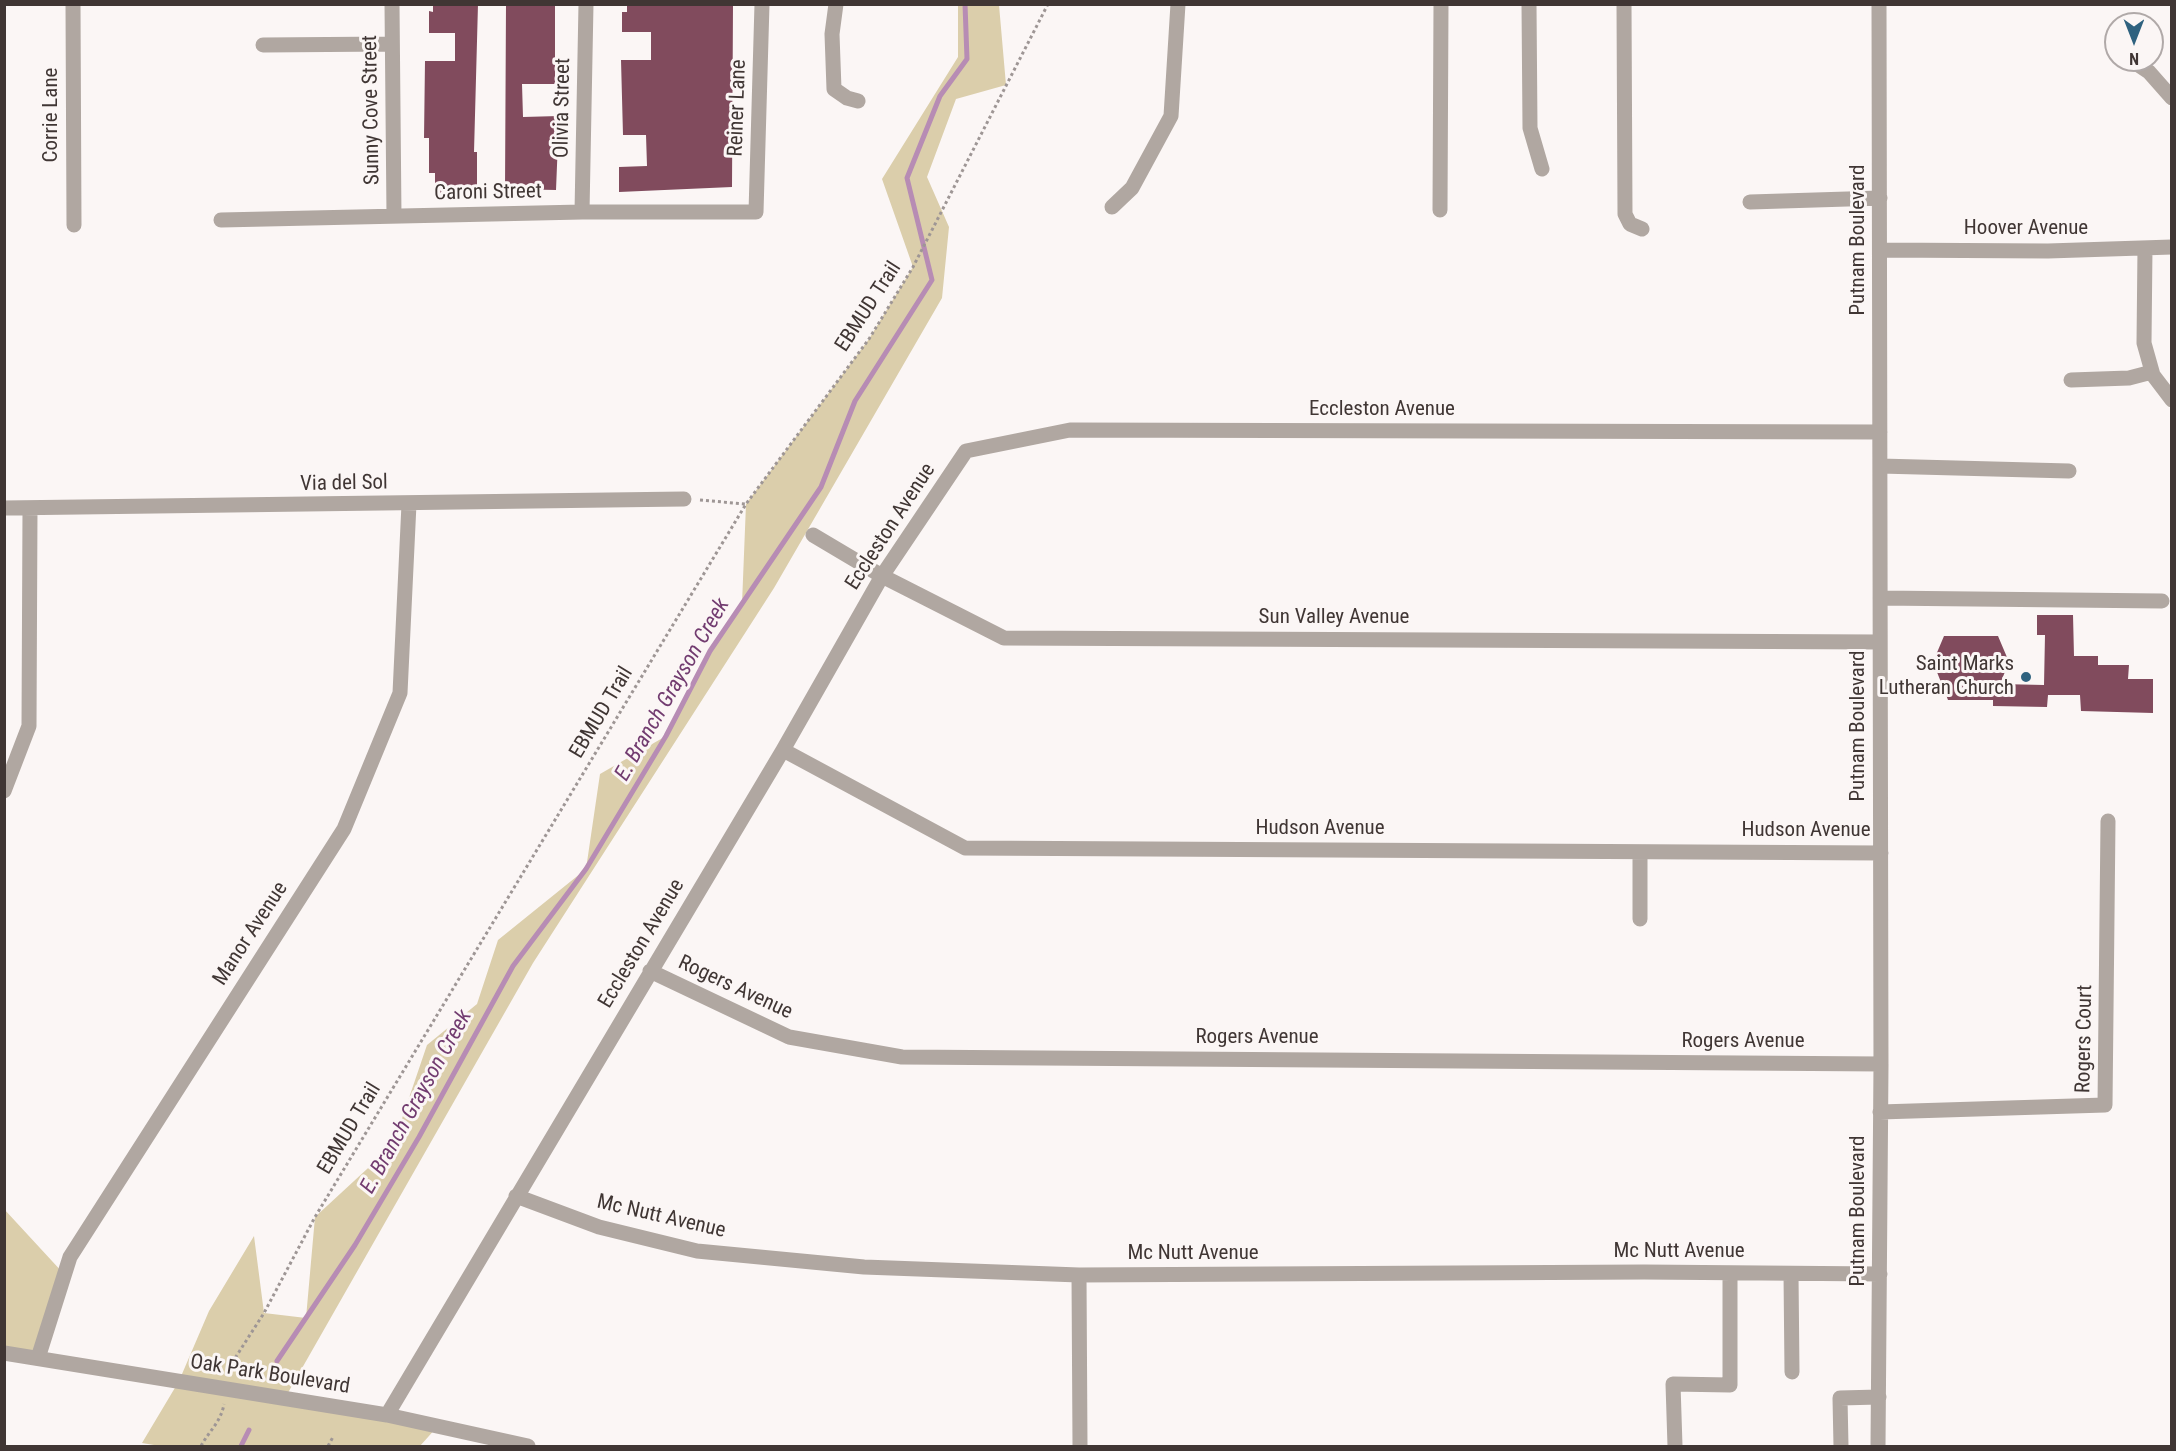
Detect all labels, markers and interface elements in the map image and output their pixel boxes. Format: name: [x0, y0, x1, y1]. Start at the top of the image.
north arrow: [2104, 12, 2164, 72]
street label: Sunny Cove Street: [358, 35, 386, 185]
text: N: [2129, 49, 2139, 68]
street label: Olivia Street: [550, 58, 576, 158]
street label: Reiner Lane: [724, 59, 752, 157]
street label: Corrie Lane: [39, 68, 65, 162]
street label: Putnam Boulevard: [1846, 164, 1872, 316]
street label: Caroni Street: [434, 179, 542, 207]
street label: Hoover Avenue: [1964, 216, 2088, 242]
street label: EBMUD Trail: [831, 257, 907, 357]
street label: Eccleston Avenue: [1309, 397, 1455, 423]
street label: Eccleston Avenue: [841, 459, 941, 595]
street label: Via del Sol: [300, 471, 388, 497]
water label: E. Branch Grayson Creek: [610, 594, 736, 786]
street label: Sun Valley Avenue: [1259, 605, 1409, 631]
street label: Putnam Boulevard: [1846, 650, 1872, 802]
place label: Saint Marks Lutheran Church: [1879, 652, 2014, 702]
street label: EBMUD Trail: [565, 663, 639, 763]
marker: Saint Marks Lutheran Church: [2019, 670, 2033, 684]
street label: Hudson Avenue: [1255, 816, 1385, 842]
street label: Hudson Avenue: [1741, 818, 1871, 844]
street label: Eccleston Avenue: [594, 875, 690, 1013]
street label: Manor Avenue: [208, 878, 294, 990]
street label: Rogers Avenue: [674, 951, 796, 1025]
street label: Rogers Court: [2071, 985, 2099, 1093]
water label: E. Branch Grayson Creek: [355, 1005, 479, 1199]
street label: Rogers Avenue: [1195, 1025, 1319, 1051]
street label: Rogers Avenue: [1681, 1029, 1805, 1055]
street label: EBMUD Trail: [313, 1079, 387, 1179]
street label: Putnam Boulevard: [1846, 1135, 1872, 1287]
street label: Mc Nutt Avenue: [594, 1190, 728, 1244]
street label: Mc Nutt Avenue: [1613, 1239, 1745, 1265]
street label: Mc Nutt Avenue: [1127, 1241, 1259, 1267]
street label: Oak Park Boulevard: [188, 1350, 352, 1400]

